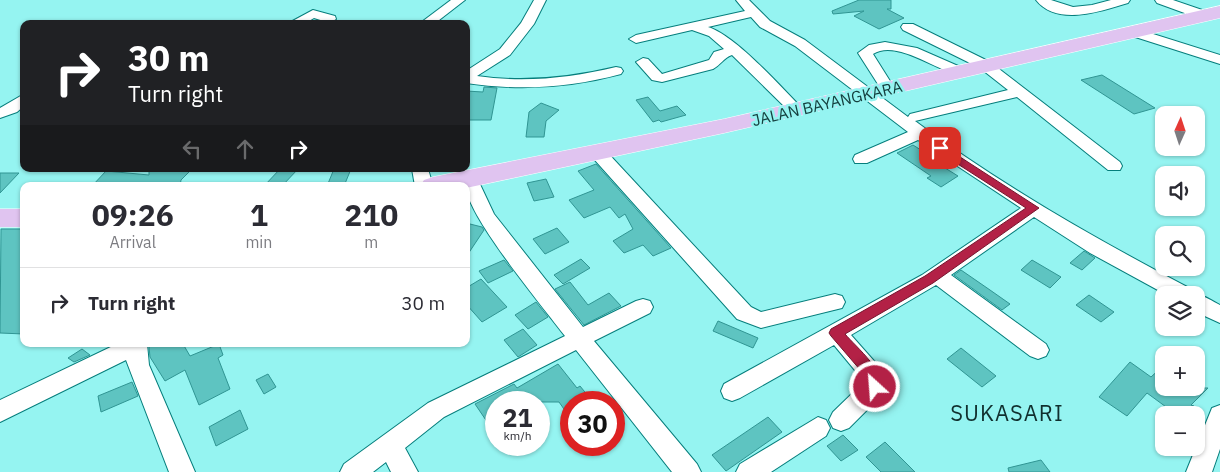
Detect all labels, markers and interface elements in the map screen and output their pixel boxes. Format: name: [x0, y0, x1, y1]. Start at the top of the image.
text: 30 m: [128, 35, 210, 81]
icon: right: [45, 40, 110, 105]
street label: JALAN BAYANGKARA: [750, 76, 904, 130]
text: Turn right: [128, 79, 223, 108]
north arrow: [1155, 106, 1205, 156]
map controls: [1155, 106, 1205, 456]
pin: [919, 127, 961, 169]
icon: arrive: [926, 134, 954, 162]
icon: left: [178, 135, 206, 163]
icon: ahead: [231, 135, 259, 163]
icon: right: [284, 135, 312, 163]
button: sound: [1155, 166, 1205, 216]
text: 09:26: [92, 195, 174, 234]
text: 1: [250, 195, 268, 234]
text: 210: [344, 195, 398, 234]
button: search: [1155, 226, 1205, 276]
text: Arrival: [109, 232, 156, 252]
text: min: [245, 232, 272, 252]
text: m: [364, 232, 378, 252]
button: layers: [1155, 286, 1205, 336]
icon: right: [45, 289, 73, 317]
text: Turn right: [88, 291, 175, 315]
text: 30 m: [401, 291, 445, 315]
button: +: [1155, 346, 1205, 396]
position arrow: [848, 360, 900, 412]
speed limit sign: 30: [560, 391, 625, 456]
district label: SUKASARI: [950, 398, 1064, 427]
text: 21: [502, 401, 533, 434]
button: −: [1155, 406, 1205, 456]
text: km/h: [503, 428, 532, 443]

